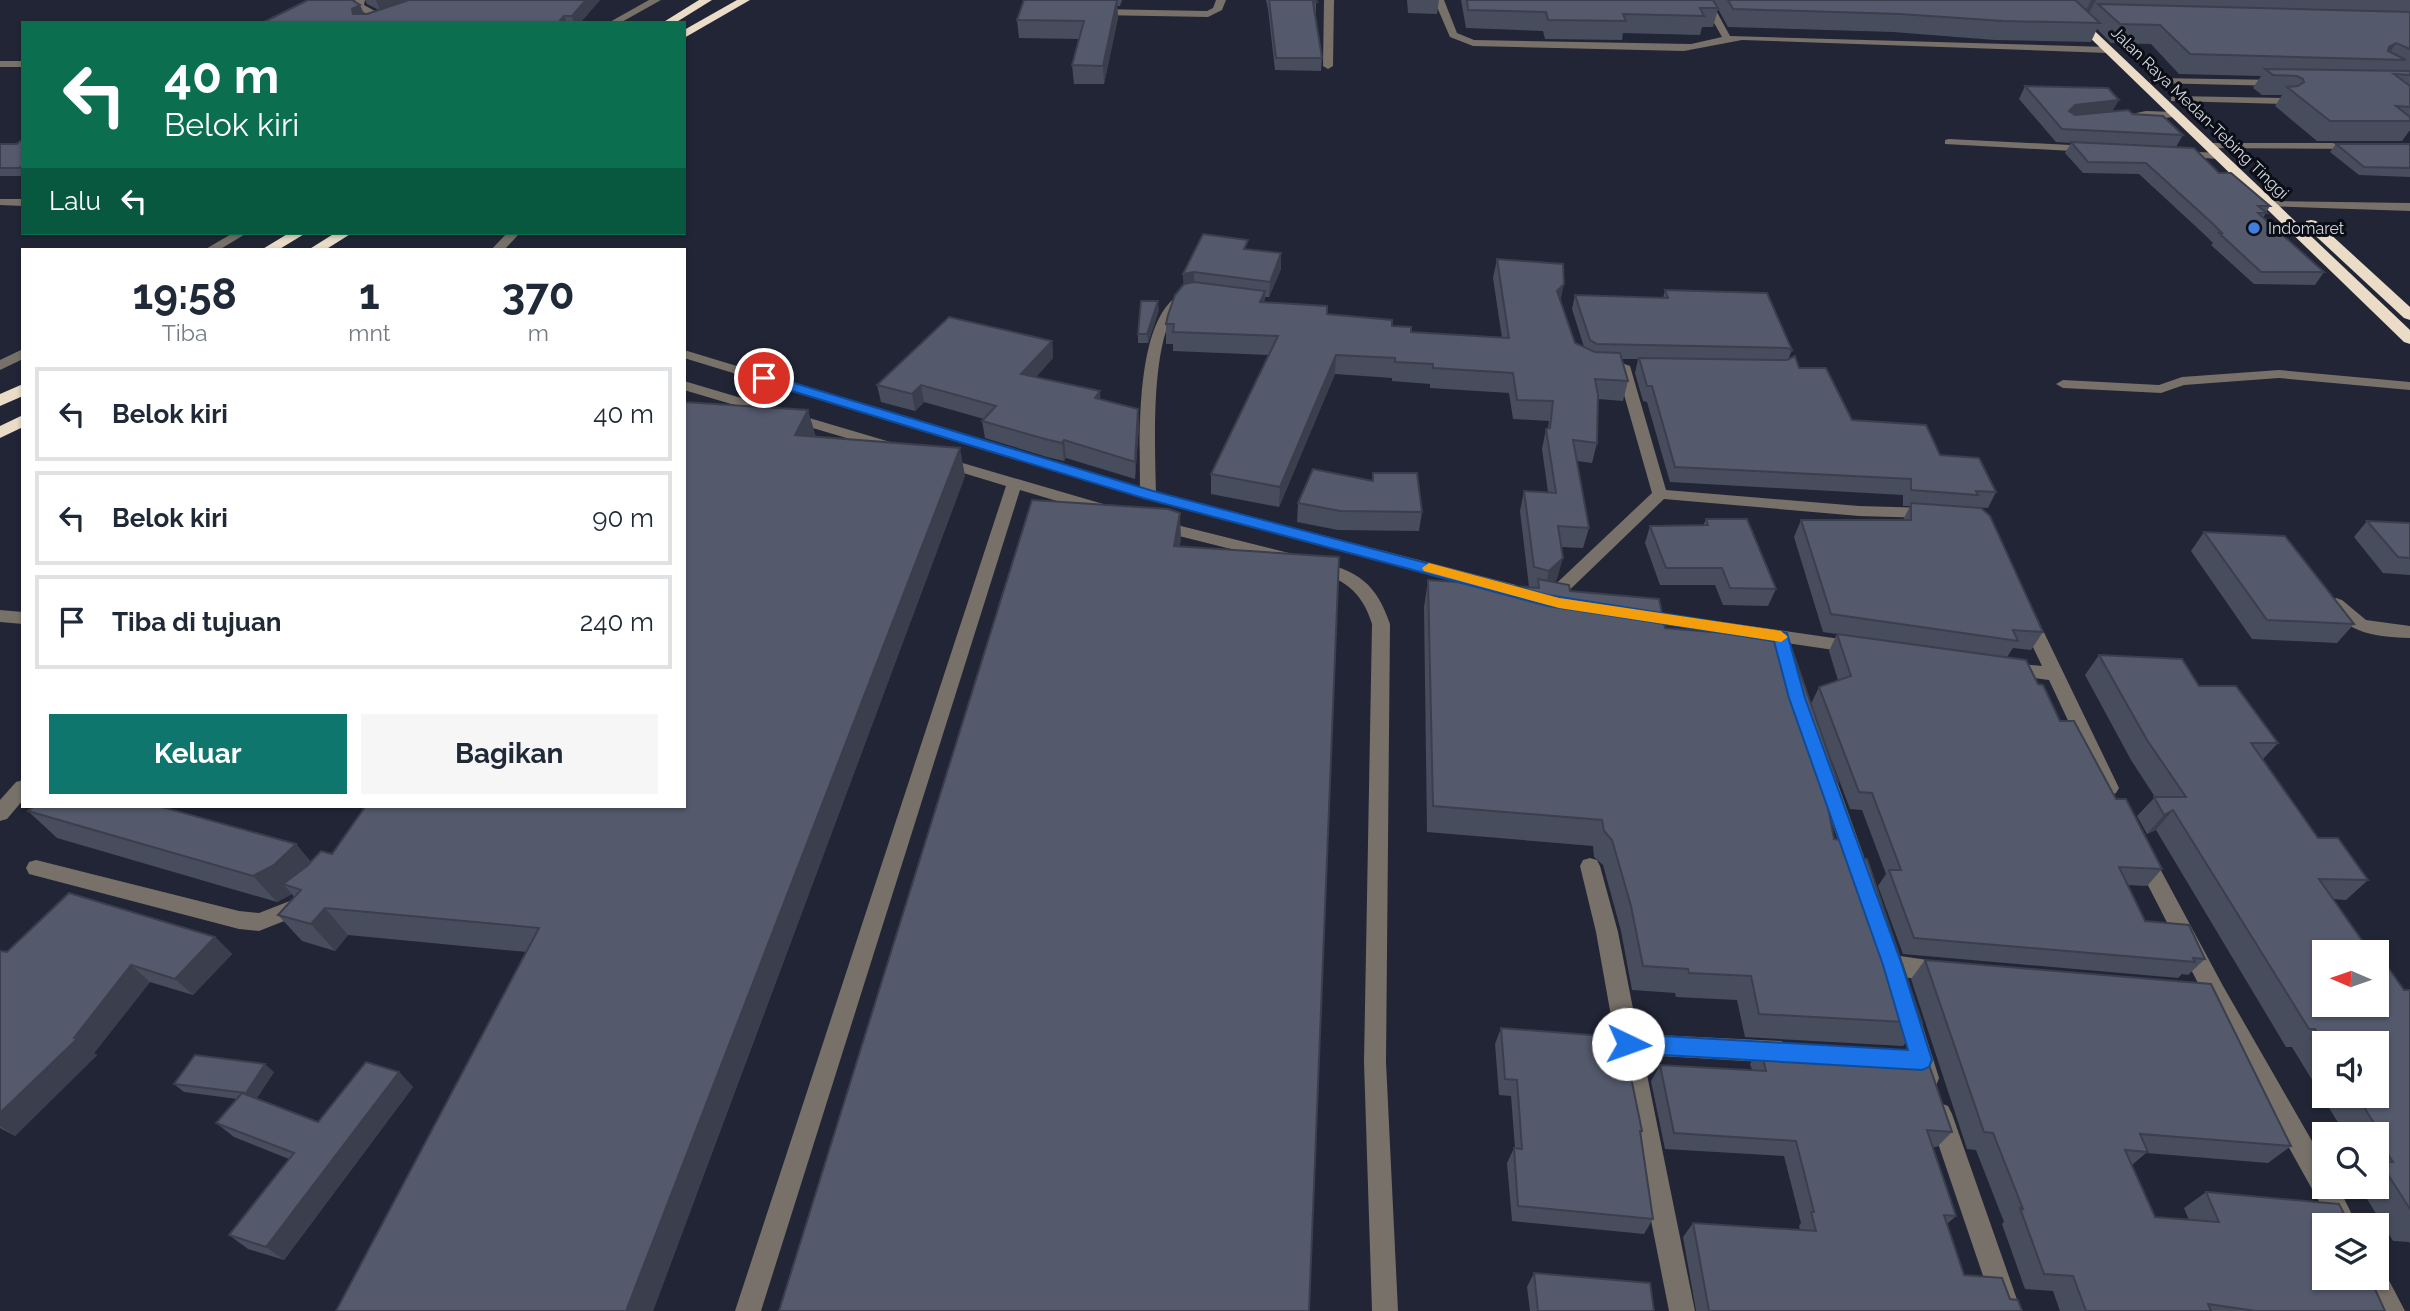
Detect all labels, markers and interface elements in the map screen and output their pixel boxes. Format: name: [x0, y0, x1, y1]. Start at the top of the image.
street label: Jalan Raya Medan-Tebing Tinggi: [2107, 23, 2293, 203]
text: 40 m: [164, 47, 279, 104]
icon: left: [49, 49, 140, 140]
text: Belok kiri: [164, 106, 299, 143]
icon: left: [115, 182, 153, 220]
text: Lalu: [49, 186, 101, 216]
place label: Indomaret: [2268, 219, 2345, 238]
marker: Indomaret: [2246, 220, 2262, 236]
text: 19:58: [132, 270, 237, 319]
text: 1: [359, 270, 380, 319]
text: 370: [502, 270, 575, 319]
text: Tiba: [162, 319, 208, 346]
text: mnt: [348, 319, 390, 346]
text: m: [528, 319, 549, 346]
pin: [734, 348, 794, 408]
icon: arrive: [745, 359, 783, 397]
icon: left: [53, 395, 91, 433]
text: Belok kiri: [112, 399, 228, 429]
text: 40 m: [593, 399, 654, 429]
icon: left: [53, 499, 91, 537]
text: Belok kiri: [112, 503, 228, 533]
text: 90 m: [592, 503, 654, 533]
icon: arrive: [53, 603, 91, 641]
text: Tiba di tujuan: [112, 607, 282, 637]
text: 240 m: [580, 607, 654, 637]
button: Keluar: [49, 714, 347, 794]
button: Bagikan: [361, 714, 658, 794]
north arrow: [2312, 940, 2389, 1017]
map controls: [2312, 940, 2389, 1290]
position arrow: [1591, 1007, 1665, 1081]
button: sound: [2312, 1031, 2389, 1108]
button: search: [2312, 1122, 2389, 1199]
button: layers: [2312, 1213, 2389, 1290]

